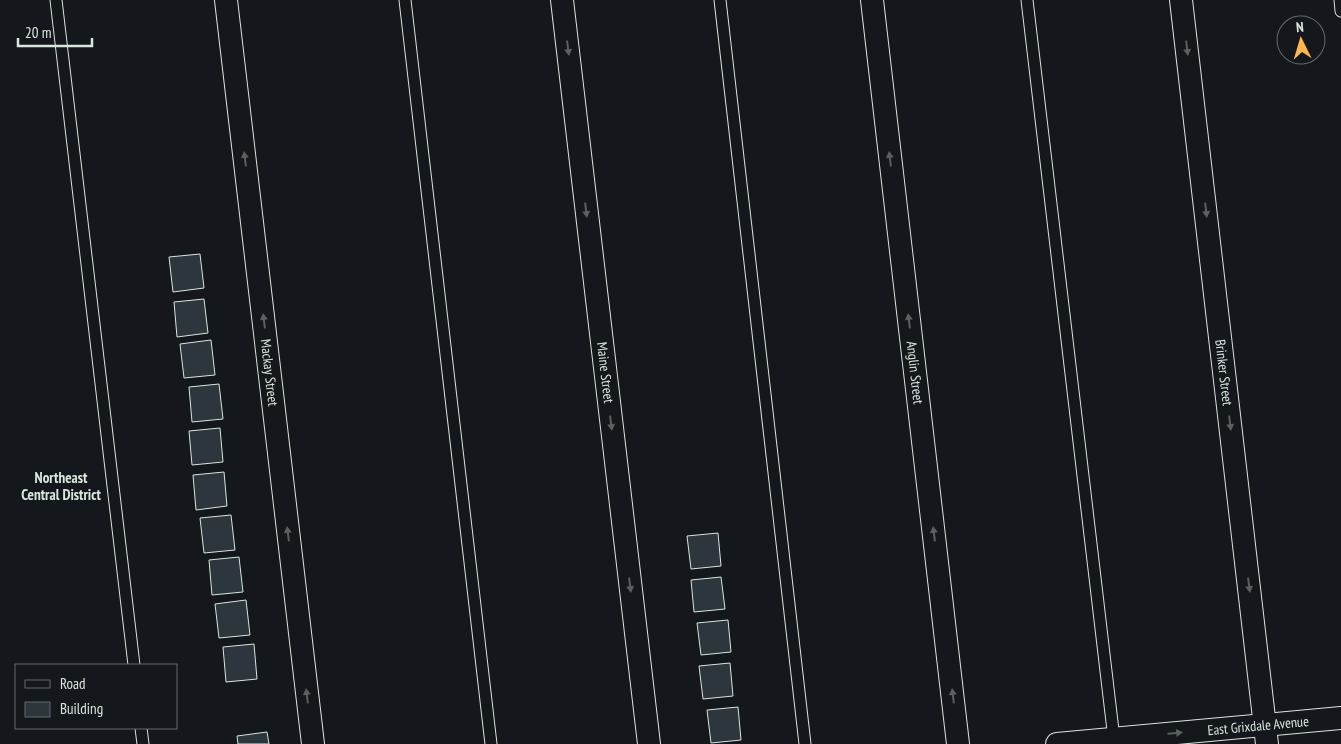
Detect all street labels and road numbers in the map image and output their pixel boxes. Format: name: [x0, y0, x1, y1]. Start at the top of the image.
street label: Mackay Street: [257, 338, 282, 407]
street label: Brinker Street: [1211, 338, 1237, 407]
street label: Anglin Street: [902, 340, 928, 405]
street label: Maine Street: [593, 341, 618, 404]
street label: East Grixdale Avenue: [1207, 712, 1310, 739]

